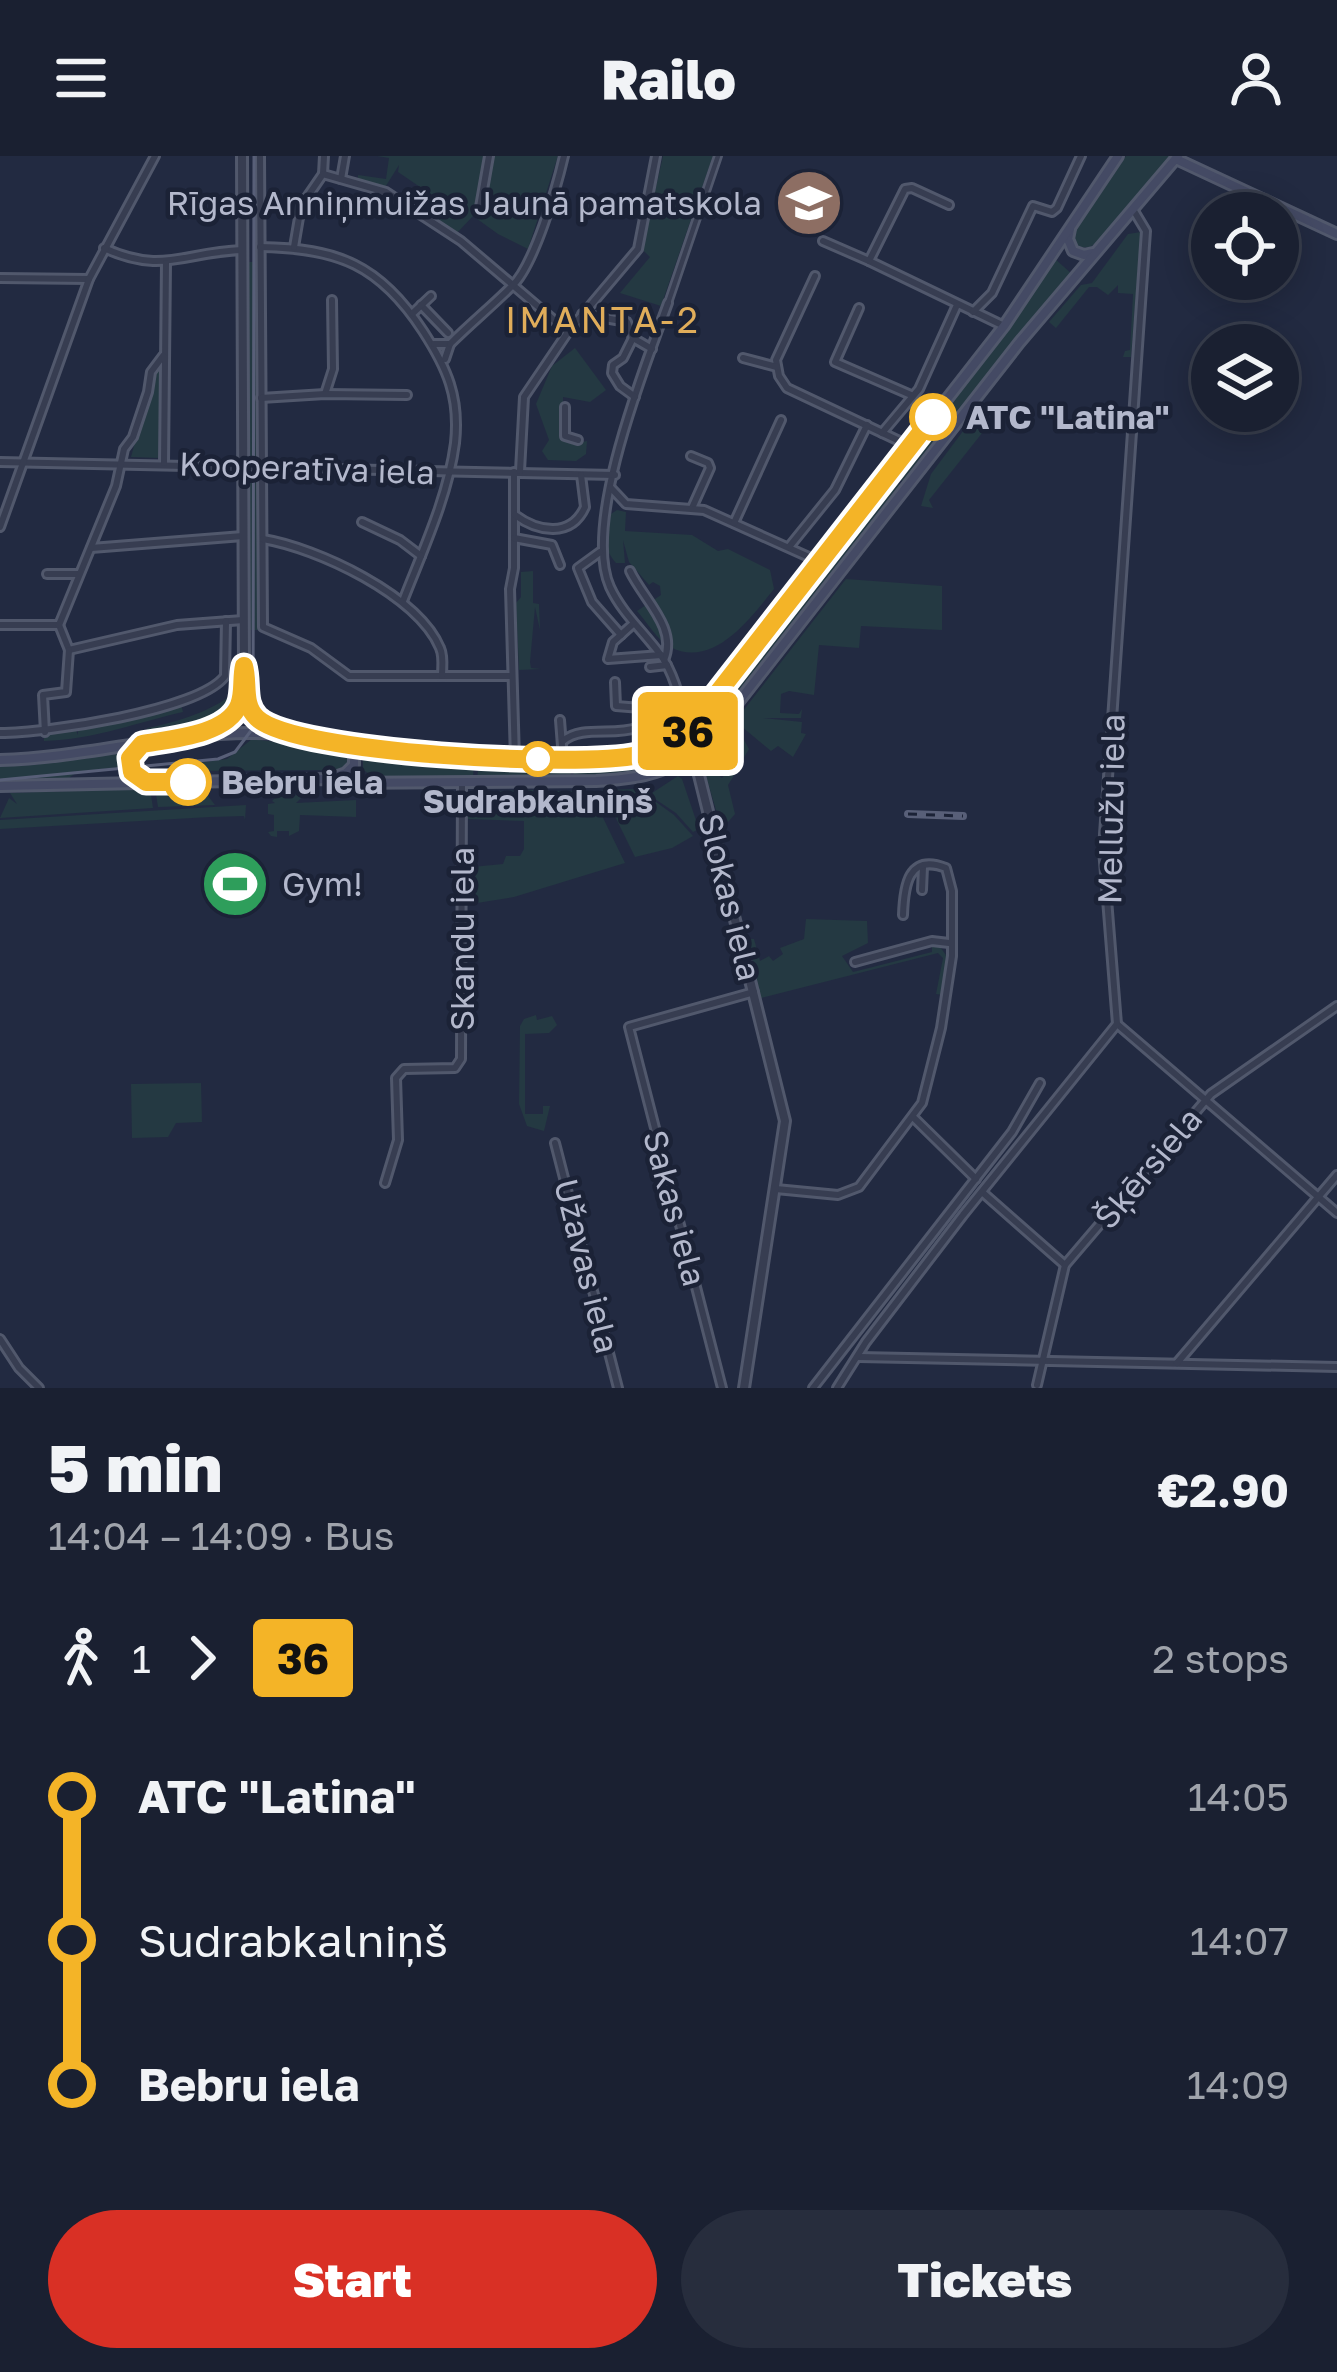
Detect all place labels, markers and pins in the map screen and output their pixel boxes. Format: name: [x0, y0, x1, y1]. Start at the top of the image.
school or university icon: Rīgas Anniņmuižas Jaunā pamatskola: [774, 168, 844, 238]
place label: Rīgas Anniņmuižas Jaunā pamatskola: [167, 183, 762, 223]
marker: ATC "Latina": [911, 395, 955, 439]
place label: ATC "Latina": [966, 397, 1170, 436]
marker: Sudrabkalniņš: [522, 743, 554, 775]
marker: Bebru iela: [166, 760, 210, 804]
place label: Bebru iela: [221, 762, 384, 801]
place label: Sudrabkalniņš: [423, 781, 653, 820]
sports icon: Gym!: [200, 849, 270, 919]
place label: Gym!: [282, 864, 363, 903]

